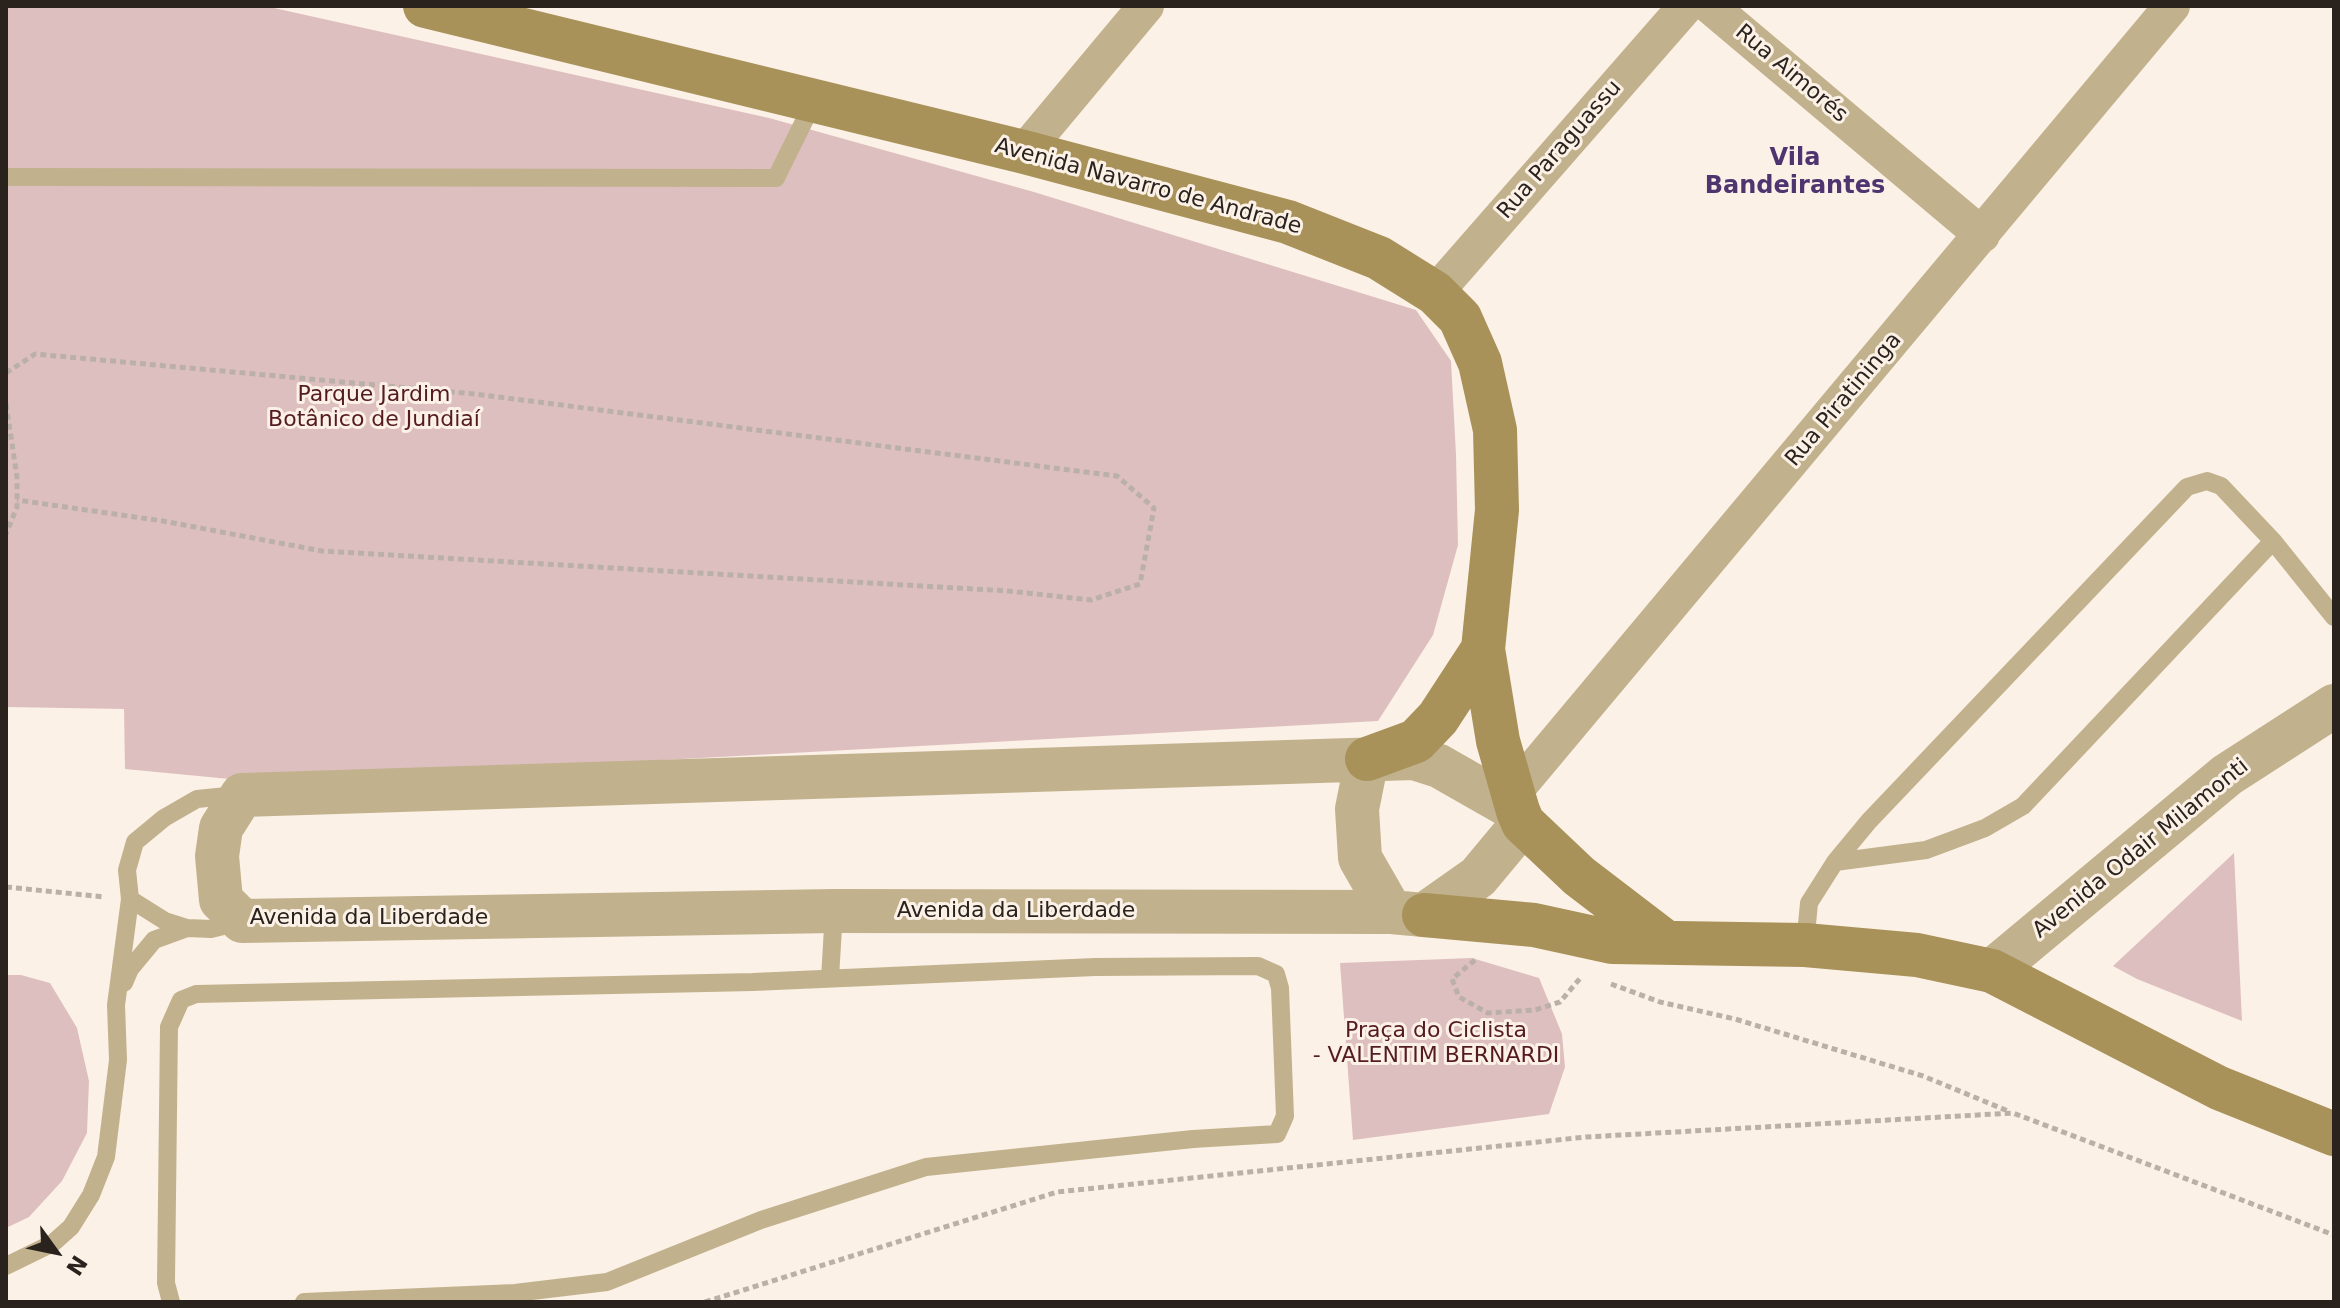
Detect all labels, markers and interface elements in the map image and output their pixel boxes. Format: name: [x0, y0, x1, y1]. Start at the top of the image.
street label: Rua Aimorés: [1730, 19, 1852, 129]
street label: Rua Paraguassu: [1493, 75, 1627, 225]
street label: Avenida Navarro de Andrade: [992, 133, 1304, 241]
district label: Vila Bandeirantes: [1705, 145, 1885, 201]
street label: Rua Piratininga: [1780, 328, 1908, 472]
park label: Parque Jardim Botânico de Jundiaí: [268, 382, 480, 434]
street label: Avenida Odair Milamonti: [2028, 754, 2254, 944]
street label: Avenida da Liberdade: [897, 898, 1135, 924]
street label: Avenida da Liberdade: [250, 905, 488, 931]
park label: Praça do Ciclista - VALENTIM BERNARDI: [1313, 1018, 1559, 1070]
north arrow: [16, 1212, 96, 1292]
text: N: [61, 1251, 92, 1280]

